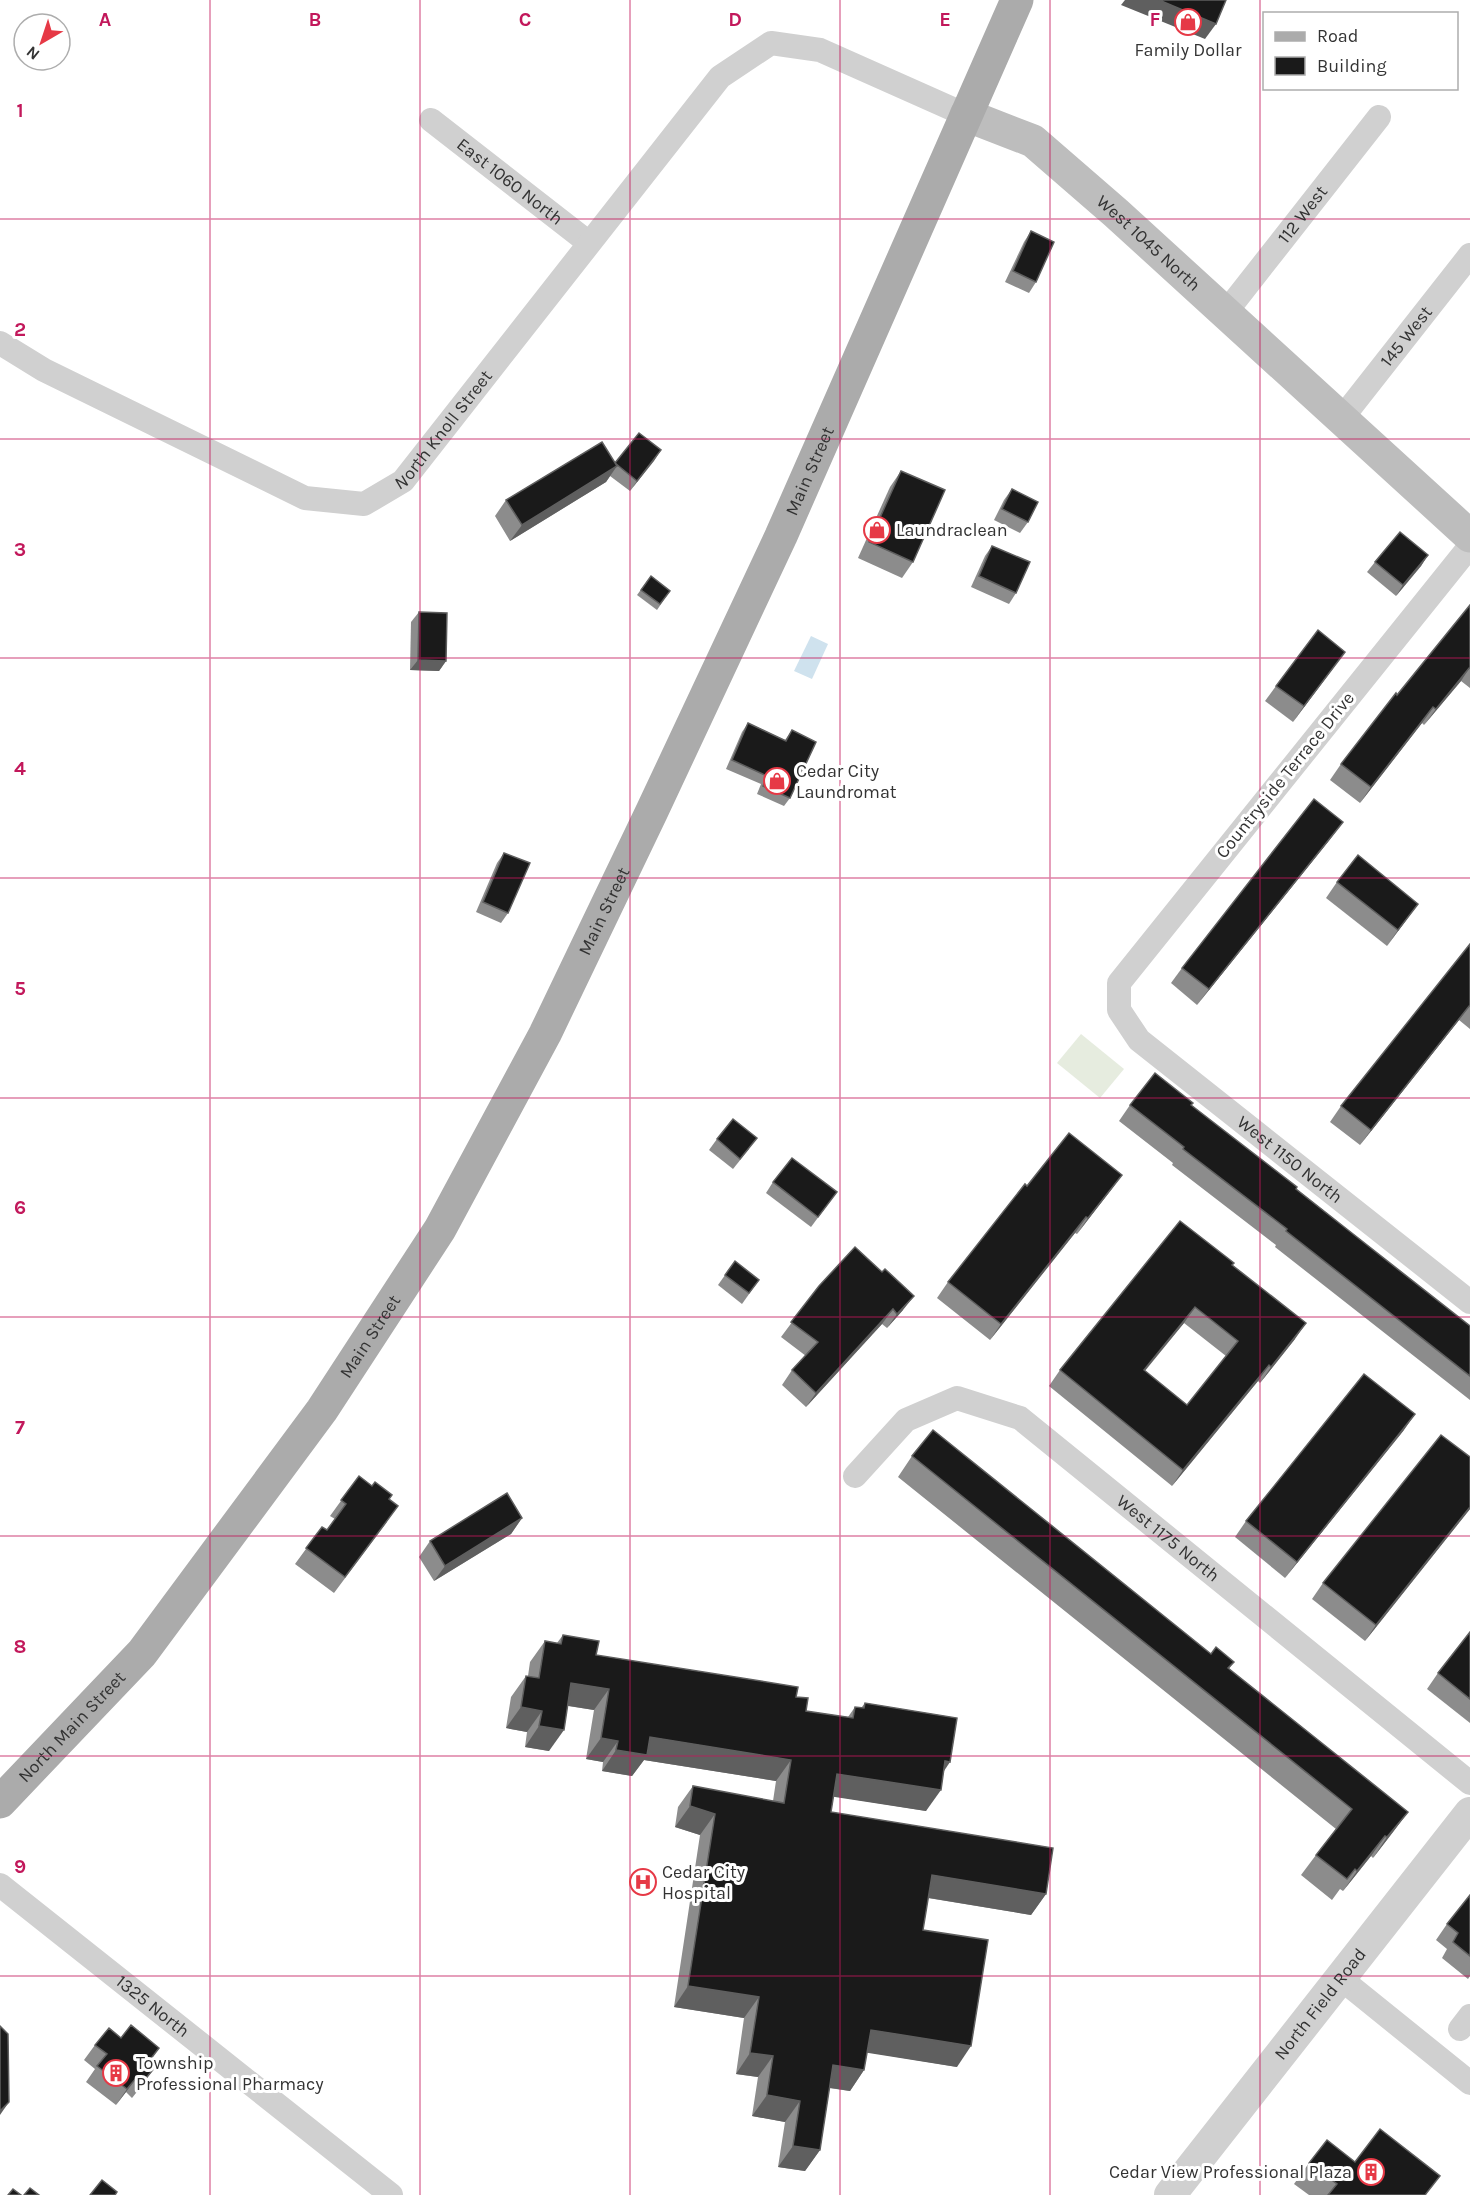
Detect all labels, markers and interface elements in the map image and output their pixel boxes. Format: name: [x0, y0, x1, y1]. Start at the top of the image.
shop icon: Family Dollar: [1173, 7, 1203, 37]
text: A: [99, 8, 112, 31]
text: B: [309, 8, 321, 31]
text: C: [519, 8, 531, 31]
text: D: [728, 8, 742, 31]
text: E: [939, 8, 951, 31]
text: F: [1150, 8, 1161, 31]
north arrow: [12, 12, 72, 72]
legend: [1263, 12, 1458, 90]
text: Road: [1317, 25, 1358, 47]
place label: Family Dollar: [1134, 39, 1242, 61]
text: N: [22, 42, 43, 64]
text: Building: [1317, 55, 1387, 77]
text: 1: [16, 99, 24, 122]
street label: East 1060 North: [452, 133, 567, 230]
street label: 112 West: [1273, 181, 1332, 248]
street label: West 1045 North: [1092, 190, 1205, 296]
street label: 145 West: [1376, 301, 1437, 371]
text: 2: [14, 318, 26, 341]
street label: North Knoll Street: [391, 365, 497, 495]
street label: Main Street: [780, 423, 839, 519]
shop icon: Laundraclean: [862, 515, 892, 545]
place label: Laundraclean: [896, 519, 1008, 541]
text: 3: [14, 538, 26, 561]
street label: Countryside Terrace Drive: [1211, 687, 1359, 863]
text: 4: [14, 757, 26, 780]
place label: Cedar City Laundromat: [796, 760, 897, 803]
shop icon: Cedar City Laundromat: [762, 766, 792, 796]
street label: Main Street: [573, 863, 635, 959]
text: 5: [14, 977, 26, 1000]
street label: West 1150 North: [1233, 1111, 1347, 1208]
text: 6: [14, 1196, 26, 1219]
street label: Main Street: [335, 1290, 405, 1382]
text: 7: [15, 1416, 25, 1439]
street label: West 1175 North: [1112, 1490, 1224, 1586]
text: 8: [14, 1635, 26, 1658]
street label: North Main Street: [13, 1666, 130, 1787]
text: 9: [14, 1855, 26, 1878]
place label: Cedar City Hospital: [662, 1861, 746, 1904]
hospital icon: Cedar City Hospital: [628, 1867, 658, 1897]
street label: North Field Road: [1269, 1944, 1371, 2064]
street label: 1325 North: [112, 1970, 194, 2042]
place label: Township Professional Pharmacy: [136, 2052, 324, 2095]
building icon: Township Professional Pharmacy: [101, 2058, 131, 2088]
building icon: Cedar View Professional Plaza: [1356, 2157, 1386, 2187]
place label: Cedar View Professional Plaza: [1109, 2161, 1352, 2183]

